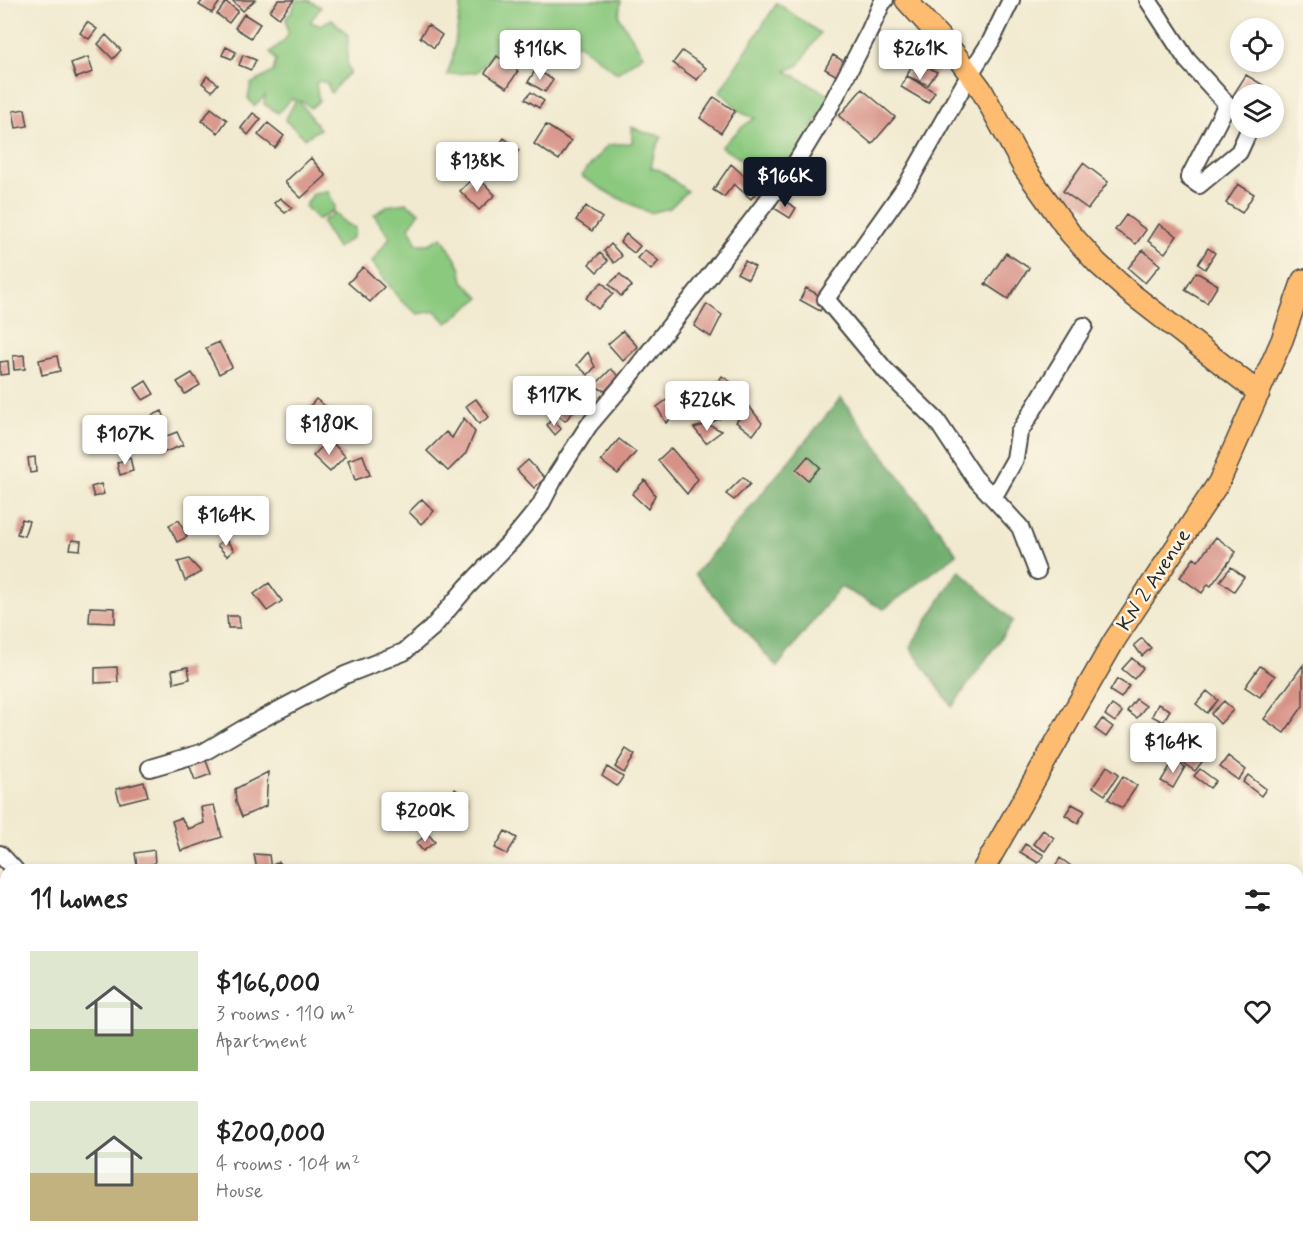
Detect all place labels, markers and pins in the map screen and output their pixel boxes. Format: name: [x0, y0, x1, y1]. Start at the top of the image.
pin: $116K: [498, 30, 582, 81]
pin: $261K: [878, 30, 962, 81]
pin: $138K: [435, 142, 519, 193]
pin: $166K: [743, 157, 827, 208]
pin: $117K: [512, 376, 596, 427]
pin: $226K: [665, 381, 749, 432]
pin: $180K: [287, 405, 371, 456]
pin: $107K: [83, 415, 167, 466]
pin: $164K: [184, 496, 268, 547]
pin: $164K: [1131, 723, 1215, 774]
pin: $200K: [383, 792, 467, 843]

